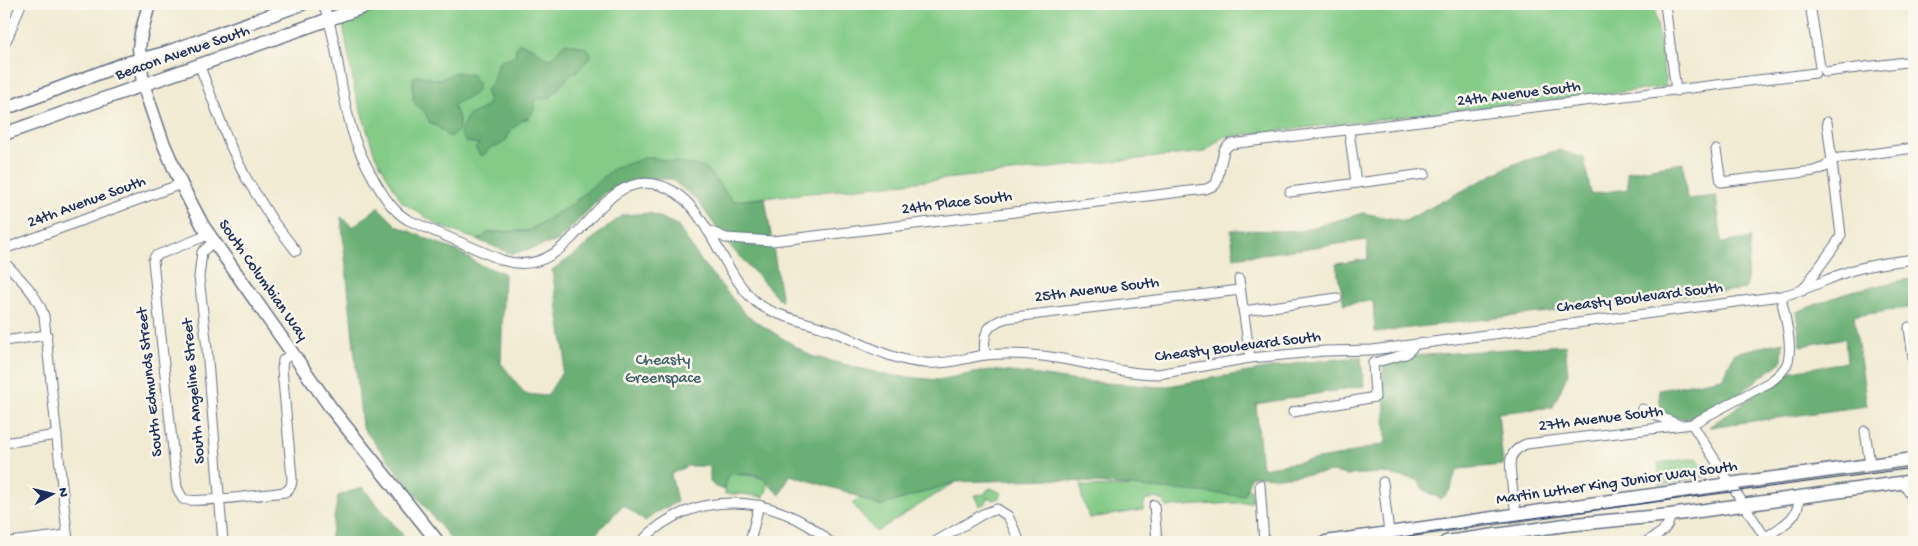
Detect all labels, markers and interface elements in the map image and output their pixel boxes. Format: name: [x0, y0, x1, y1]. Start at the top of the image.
street label: Beacon Avenue South: [112, 22, 253, 86]
street label: 24th Avenue South: [1456, 78, 1582, 112]
street label: 24th Avenue South: [25, 173, 149, 233]
street label: 24th Place South: [901, 188, 1014, 220]
street label: South Columbian Way: [213, 217, 311, 346]
street label: 25th Avenue South: [1034, 274, 1161, 308]
street label: Cheasty Boulevard South: [1556, 279, 1725, 319]
street label: South Edmunds Street: [134, 305, 168, 457]
street label: South Angeline Street: [179, 316, 211, 464]
street label: Cheasty Boulevard South: [1154, 328, 1323, 368]
park label: Cheasty Greenspace: [625, 352, 702, 389]
street label: 27th Avenue South: [1538, 403, 1665, 437]
street label: Martin Luther King Junior Way South: [1495, 458, 1739, 510]
north arrow: [28, 468, 78, 518]
text: N: [53, 487, 71, 498]

